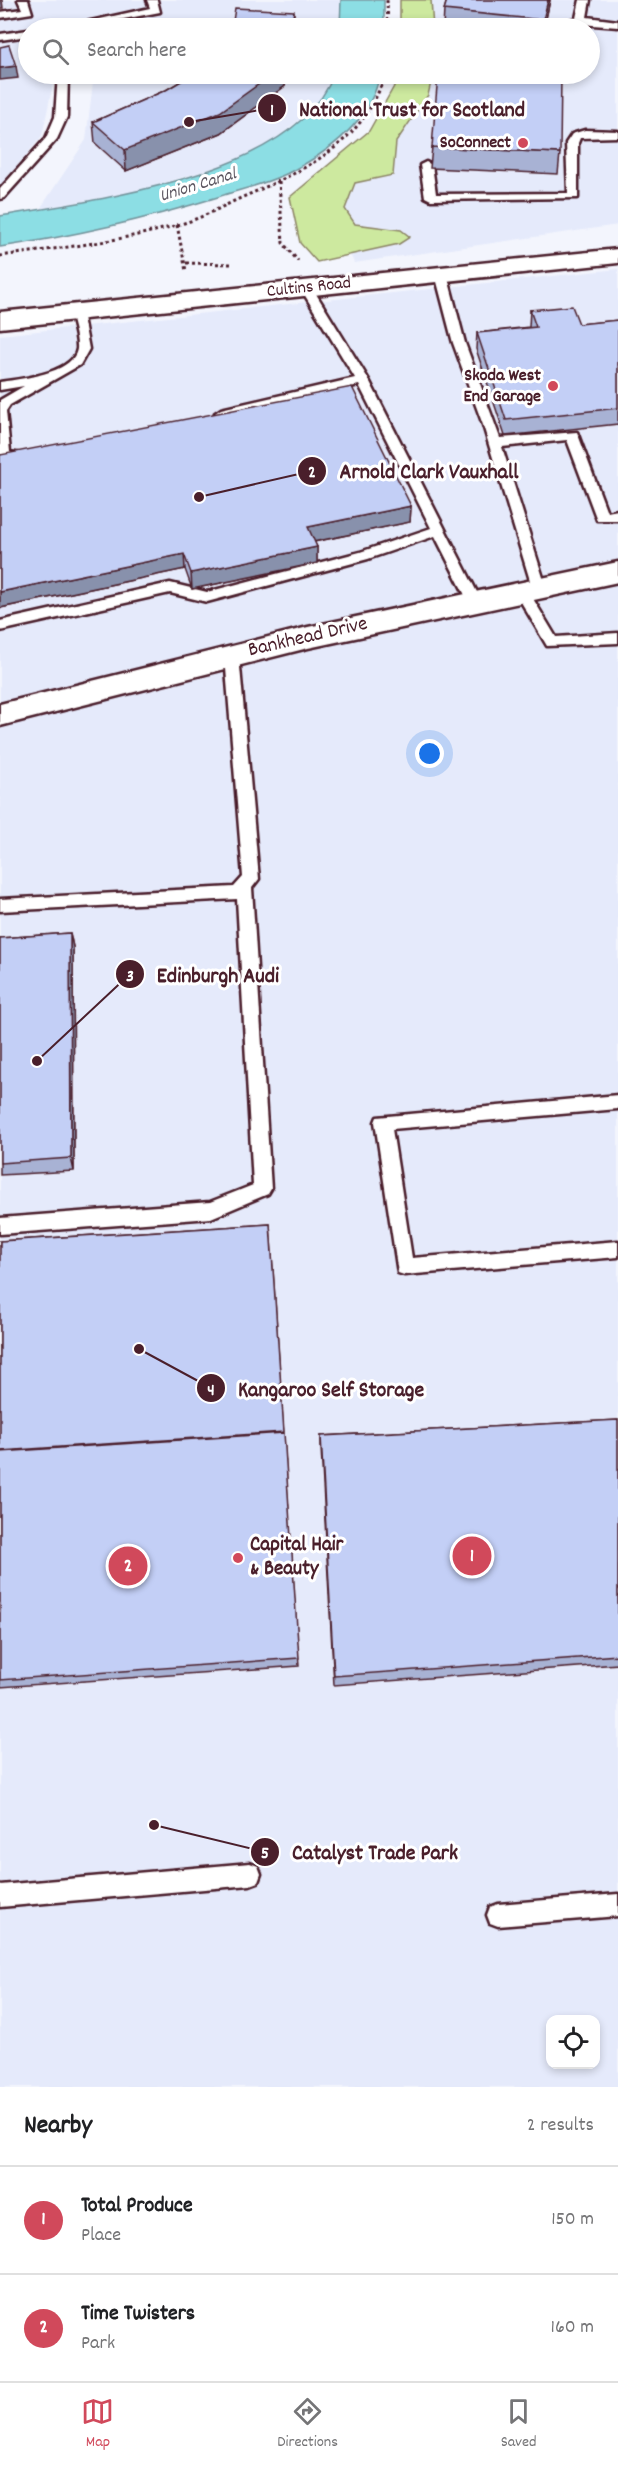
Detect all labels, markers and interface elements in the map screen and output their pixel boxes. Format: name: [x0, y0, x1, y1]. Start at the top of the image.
search box: [18, 18, 600, 84]
icon: search: [39, 35, 72, 68]
text: Search here: [87, 36, 186, 67]
callout: National Trust for Scotland: [257, 88, 537, 128]
text: National Trust for Scotland: [299, 96, 525, 127]
text: 1: [270, 99, 274, 124]
place label: SoConnect: [440, 131, 511, 156]
marker: SoConnect: [516, 136, 530, 150]
water label: Union Canal: [157, 162, 241, 210]
street label: Cultins Road: [266, 271, 352, 305]
place label: Skoda West End Garage: [463, 364, 541, 410]
marker: Skoda West End Garage: [546, 379, 560, 393]
callout: Arnold Clark Vauxhall: [297, 451, 530, 491]
text: Arnold Clark Vauxhall: [340, 458, 519, 489]
text: 2: [308, 461, 316, 486]
street label: Bankhead Drive: [245, 610, 371, 666]
your location: [415, 739, 444, 768]
callout: Edinburgh Audi: [115, 954, 291, 994]
text: Edinburgh Audi: [157, 962, 279, 993]
text: 3: [126, 965, 134, 990]
callout: Kangaroo Self Storage: [196, 1368, 436, 1408]
text: Kangaroo Self Storage: [238, 1376, 424, 1407]
text: 4: [207, 1379, 215, 1404]
place label: Capital Hair & Beauty: [250, 1531, 345, 1585]
pin: 1: [452, 1534, 492, 1578]
pin: 2: [108, 1544, 148, 1588]
marker: Capital Hair & Beauty: [231, 1551, 245, 1565]
callout: Catalyst Trade Park: [250, 1832, 470, 1872]
text: Catalyst Trade Park: [292, 1839, 458, 1870]
text: 5: [261, 1842, 269, 1867]
map controls: [546, 2015, 600, 2069]
button: locate: [546, 2015, 600, 2069]
text: Nearby: [24, 2108, 92, 2145]
text: 2 results: [527, 2112, 594, 2140]
text: Total Produce: [81, 2191, 193, 2222]
text: 1: [41, 2206, 46, 2234]
text: 150 m: [551, 2206, 594, 2234]
text: Place: [81, 2222, 121, 2250]
text: Time Twisters: [81, 2299, 195, 2330]
text: 2: [39, 2314, 48, 2342]
text: 160 m: [551, 2314, 594, 2342]
text: Park: [81, 2330, 115, 2358]
tab: Map: [81, 2395, 114, 2454]
tab: Directions: [277, 2395, 338, 2454]
tab: Saved: [501, 2395, 537, 2454]

